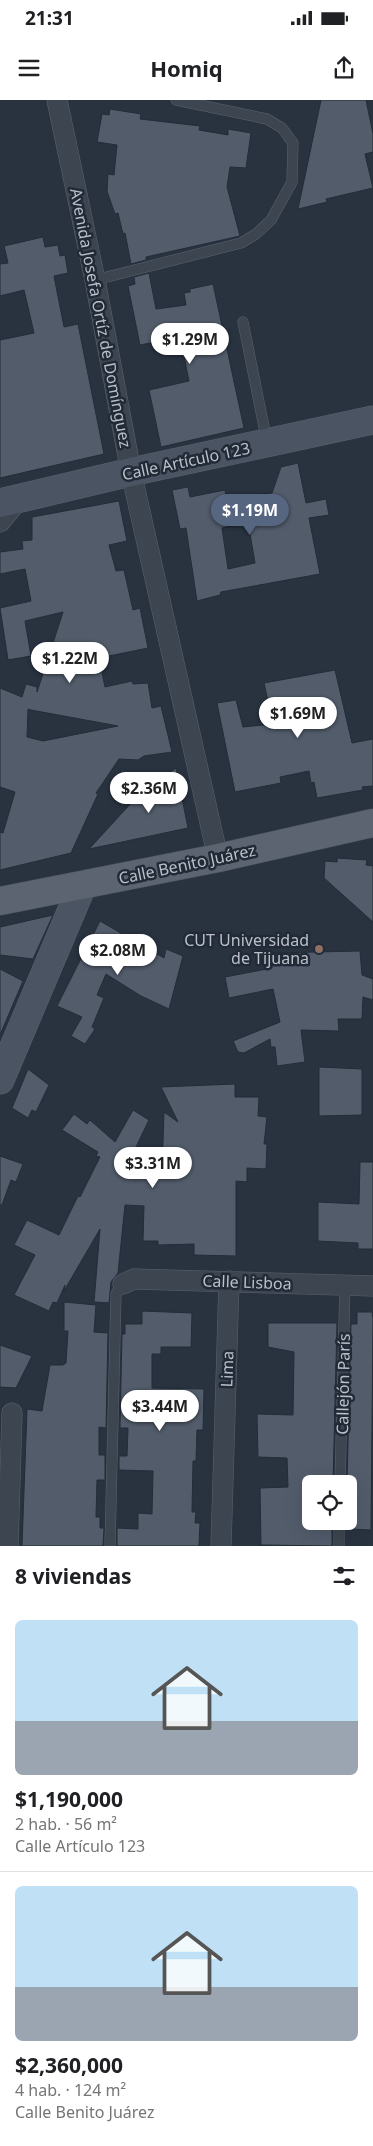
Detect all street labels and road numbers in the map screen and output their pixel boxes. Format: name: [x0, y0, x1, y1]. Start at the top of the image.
street label: Avenida Josefa Ortíz de Domínguez: [65, 186, 137, 450]
street label: Calle Artículo 123: [120, 437, 252, 485]
street label: Calle Benito Juárez: [116, 839, 258, 889]
street label: Calle Lisboa: [202, 1269, 292, 1295]
street label: Callejón París: [331, 1333, 355, 1435]
street label: Lima: [215, 1350, 239, 1388]

